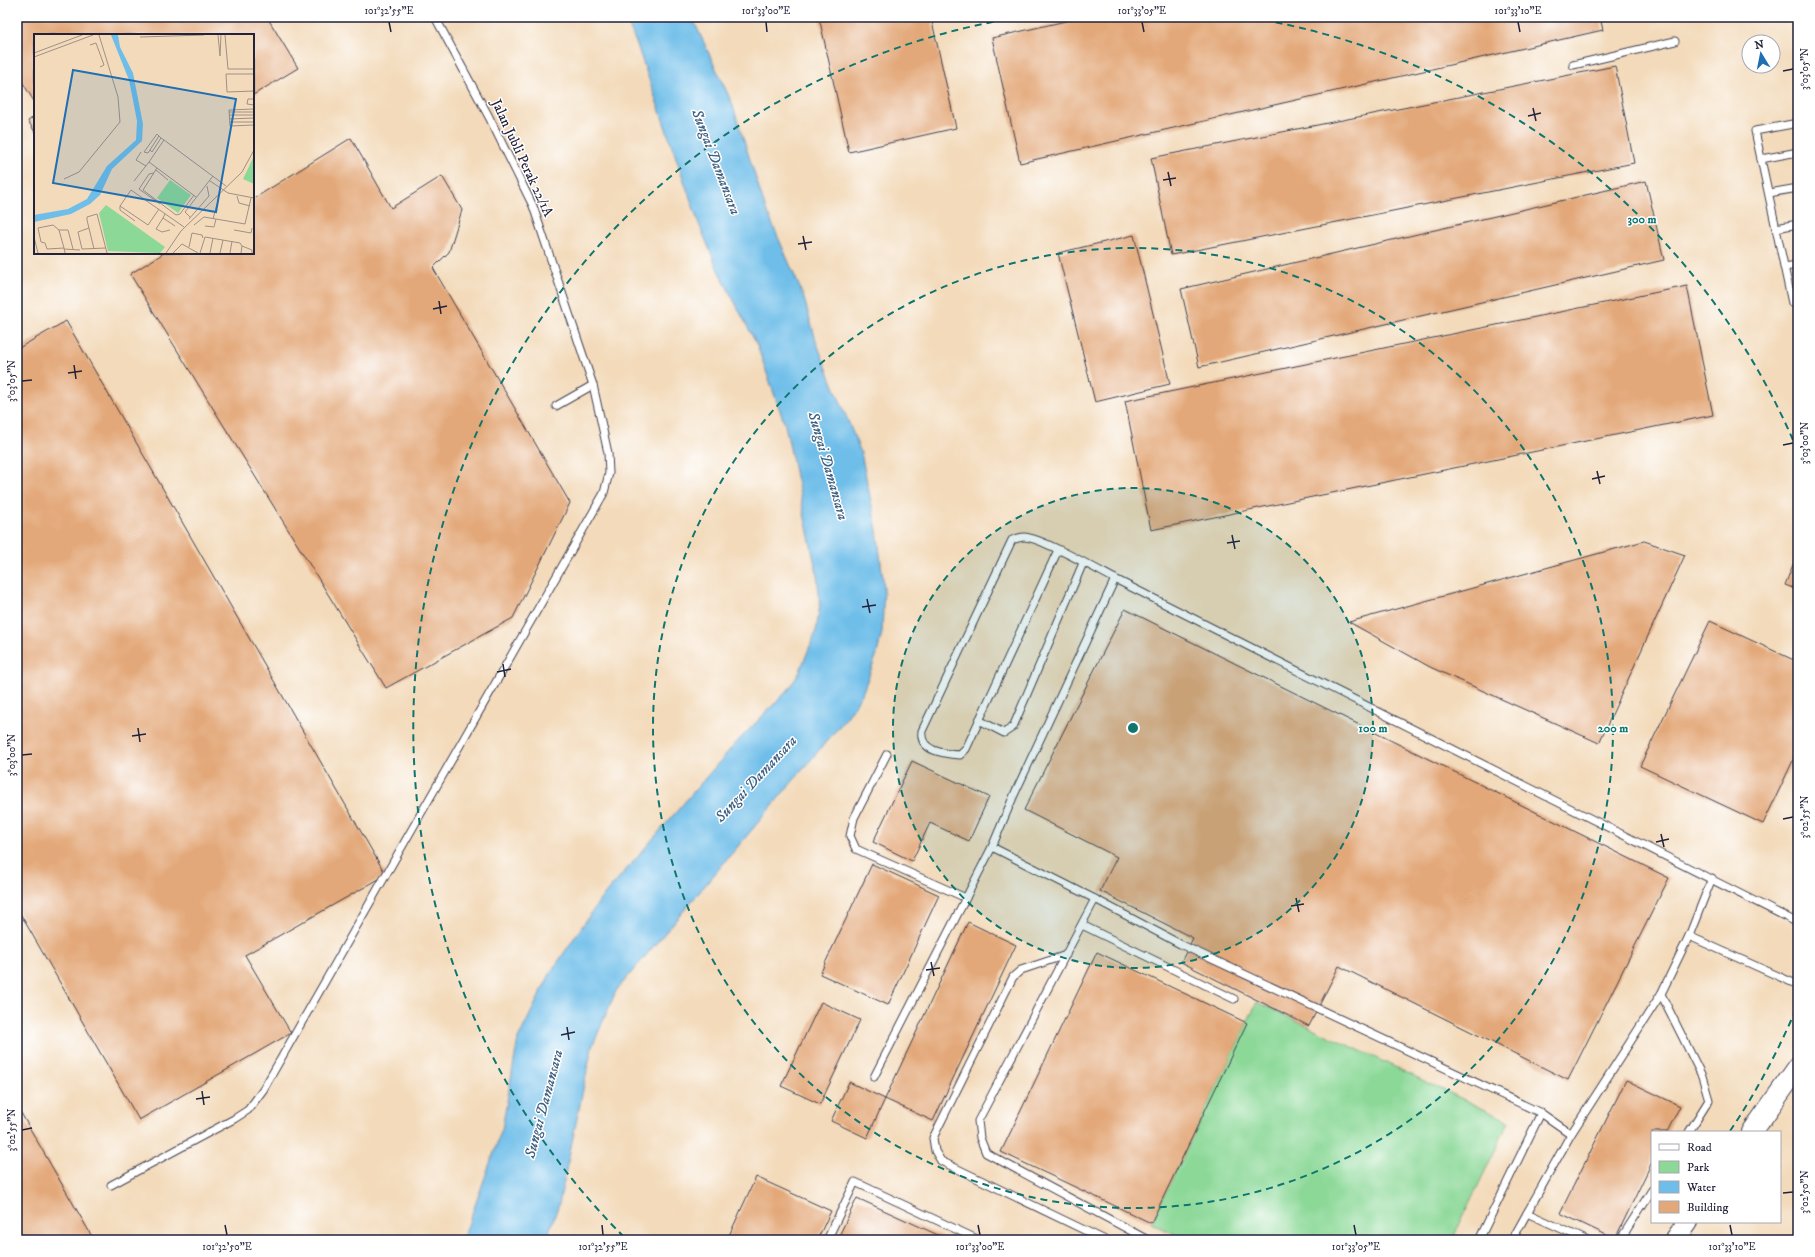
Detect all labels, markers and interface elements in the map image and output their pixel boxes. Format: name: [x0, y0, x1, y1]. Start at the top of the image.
text: 101°32'55"E: [364, 5, 414, 17]
text: 101°33'00"E: [742, 5, 790, 17]
text: 101°33'05"E: [1118, 5, 1166, 17]
text: 101°33'10"E: [1495, 5, 1541, 17]
inset map: [34, 34, 254, 254]
north arrow: [1741, 34, 1781, 74]
text: N: [1754, 37, 1765, 53]
text: 3°03'05"N: [1799, 48, 1811, 90]
street label: Jalan Jubli Perak 22/1A: [486, 95, 558, 221]
water label: Sungai Damansara: [687, 106, 745, 217]
text: 300 m: [1628, 212, 1656, 227]
text: 3°03'05"N: [6, 360, 18, 402]
water label: Sungai Damansara: [803, 409, 853, 522]
text: 3°03'00"N: [1799, 422, 1811, 464]
centre of rings: [1126, 721, 1140, 735]
text: 100 m: [1359, 721, 1387, 736]
text: 200 m: [1598, 721, 1628, 736]
water label: Sungai Damansara: [710, 732, 801, 827]
text: 3°03'00"N: [6, 734, 18, 776]
text: 3°02'55"N: [1799, 796, 1811, 838]
water label: Sungai Damansara: [520, 1048, 568, 1161]
text: 3°02'55"N: [6, 1109, 18, 1151]
legend: [1651, 1131, 1781, 1223]
text: Road: [1687, 1140, 1712, 1155]
text: Park: [1687, 1160, 1709, 1175]
text: 3°02'50"N: [1799, 1170, 1811, 1214]
text: Water: [1686, 1180, 1716, 1195]
text: Building: [1687, 1200, 1728, 1215]
text: 101°32'50"E: [202, 1241, 252, 1253]
text: 101°32'55"E: [578, 1241, 628, 1253]
text: 101°33'00"E: [956, 1241, 1004, 1253]
text: 101°33'05"E: [1332, 1241, 1380, 1253]
text: 101°33'10"E: [1709, 1241, 1755, 1253]

